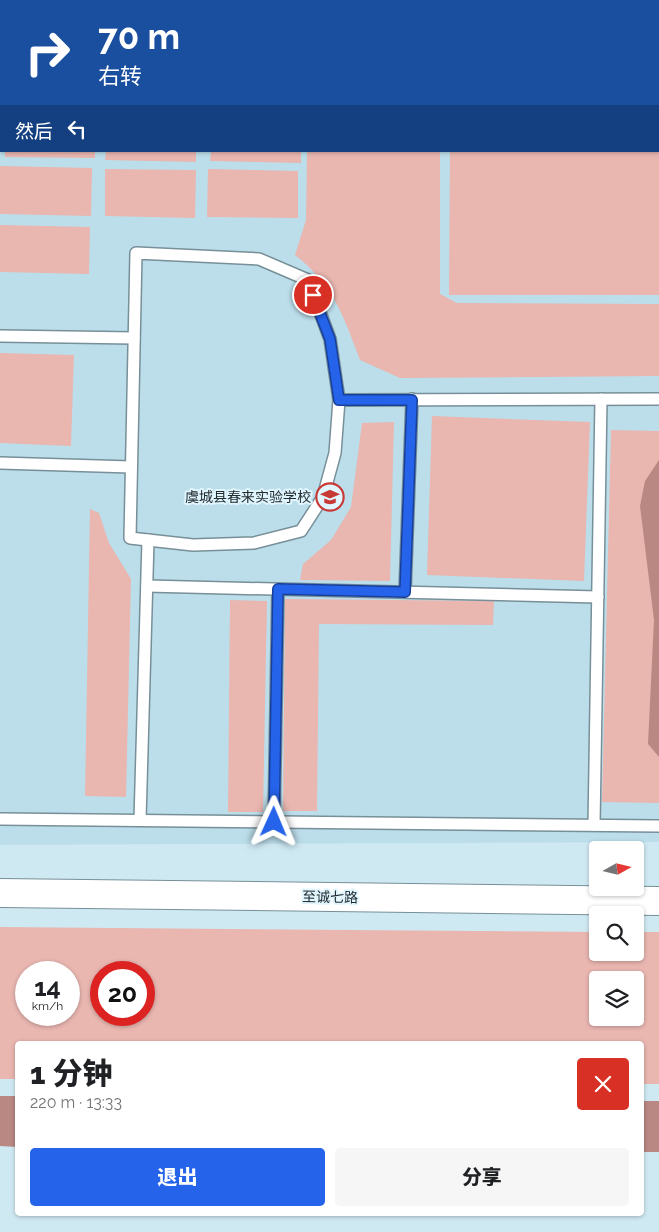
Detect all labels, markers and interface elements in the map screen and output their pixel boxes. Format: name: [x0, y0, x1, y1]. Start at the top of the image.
text: 70 m: [98, 16, 180, 57]
icon: right: [15, 20, 80, 85]
text: 右转: [98, 63, 142, 89]
icon: left: [63, 115, 91, 143]
text: 然后: [15, 120, 53, 142]
pin: [292, 274, 334, 316]
icon: arrive: [299, 281, 327, 309]
school or university icon: 虞城县春来实验学校: [315, 482, 345, 512]
place label: 虞城县春来实验学校: [185, 489, 311, 505]
position arrow: [247, 795, 299, 847]
north arrow: [589, 841, 644, 896]
map controls: [589, 841, 644, 1026]
street label: 至诚七路: [302, 889, 358, 905]
button: search: [589, 906, 644, 961]
speed limit sign: 20: [90, 961, 155, 1026]
button: layers: [589, 971, 644, 1026]
text: 14: [34, 972, 61, 1002]
text: km/h: [32, 999, 63, 1013]
text: 1 分钟: [30, 1056, 113, 1091]
button: close: [577, 1058, 629, 1110]
text: 220 m · 13:33: [30, 1093, 122, 1112]
button: 退出: [30, 1148, 325, 1206]
button: 分享: [335, 1148, 629, 1206]

